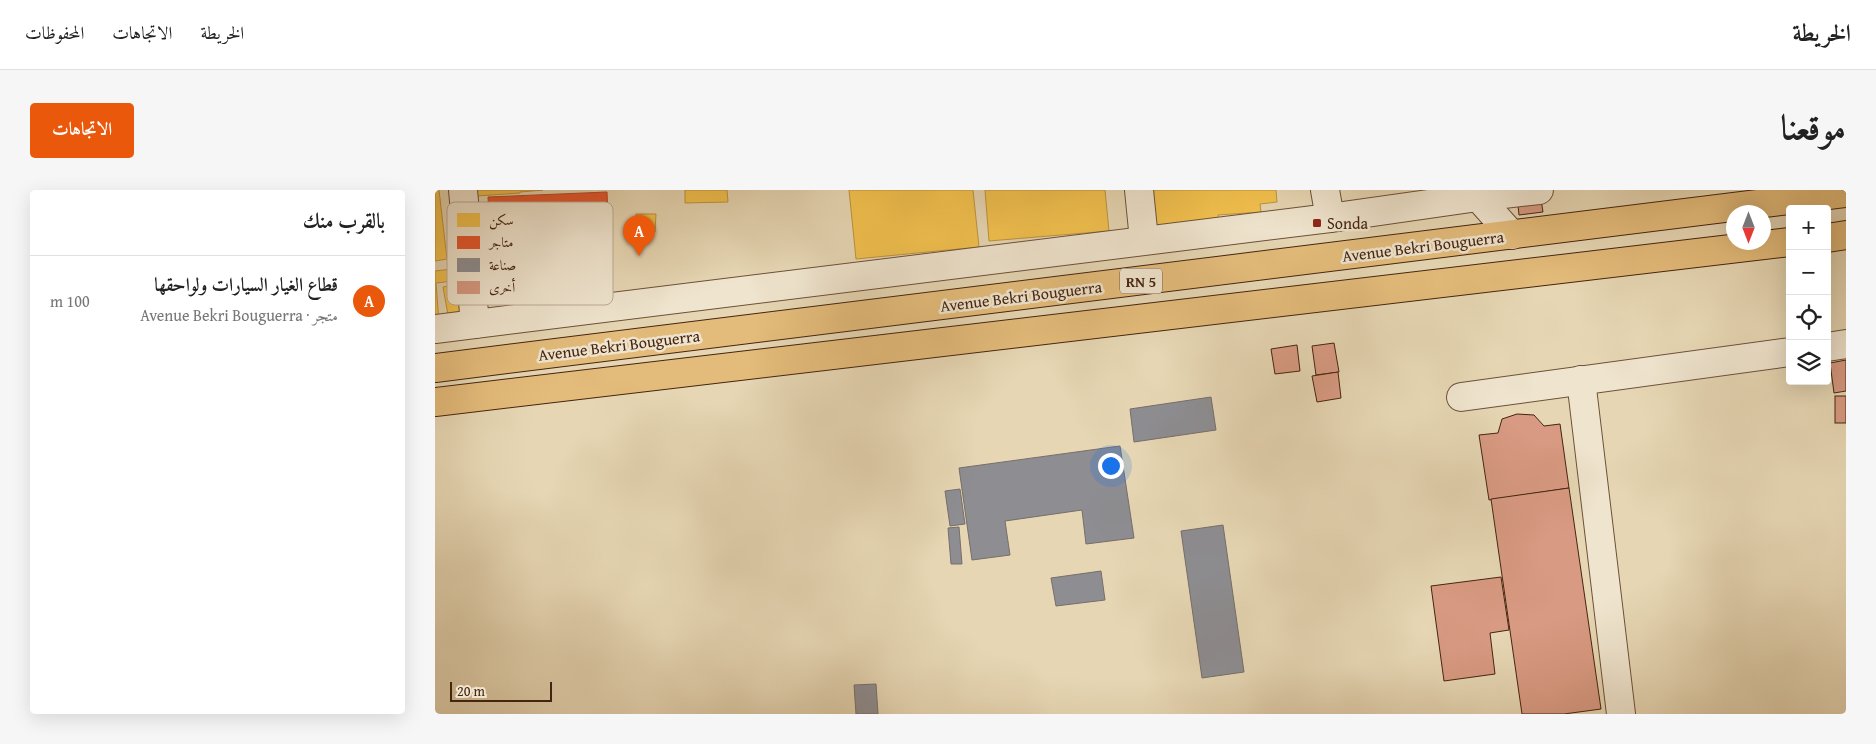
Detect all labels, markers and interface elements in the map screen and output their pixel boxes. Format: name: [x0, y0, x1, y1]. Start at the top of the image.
text: الخريطة: [1793, 15, 1851, 50]
text: المحفوظات: [25, 19, 84, 46]
text: الاتجاهات: [112, 19, 172, 46]
text: الخريطة: [200, 19, 244, 46]
text: موقعنا: [1781, 101, 1846, 152]
button: الاتجاهات: [30, 103, 134, 158]
legend: [447, 202, 613, 305]
text: بالقرب منك: [303, 205, 385, 236]
north arrow: [1726, 205, 1771, 250]
map controls: [1786, 205, 1831, 385]
button: +: [1786, 205, 1831, 250]
text: سكن: [489, 210, 514, 230]
place label: Sonda: [1327, 211, 1369, 235]
pin: A: [623, 215, 655, 256]
marker: Sonda: [1311, 217, 1323, 229]
street label: Avenue Bekri Bouguerra: [1341, 224, 1506, 268]
text: متاجر: [487, 232, 513, 252]
button: −: [1786, 250, 1831, 295]
text: صناعة: [489, 255, 516, 275]
road number: RN 5: [1120, 268, 1162, 294]
text: قطاع الغيار السيارات ولواحقها: [154, 270, 338, 298]
street label: Avenue Bekri Bouguerra: [939, 274, 1104, 318]
text: أخرى: [489, 277, 516, 297]
text: 100 m: [50, 289, 90, 313]
text: A: [364, 289, 374, 313]
button: locate: [1786, 295, 1831, 340]
text: متجر · Avenue Bekri Bouguerra: [140, 303, 338, 327]
street label: Avenue Bekri Bouguerra: [537, 323, 702, 367]
button: layers: [1786, 340, 1831, 385]
your location: [1098, 453, 1124, 479]
scale bar: [450, 679, 553, 702]
text: 20 m: [457, 681, 485, 701]

